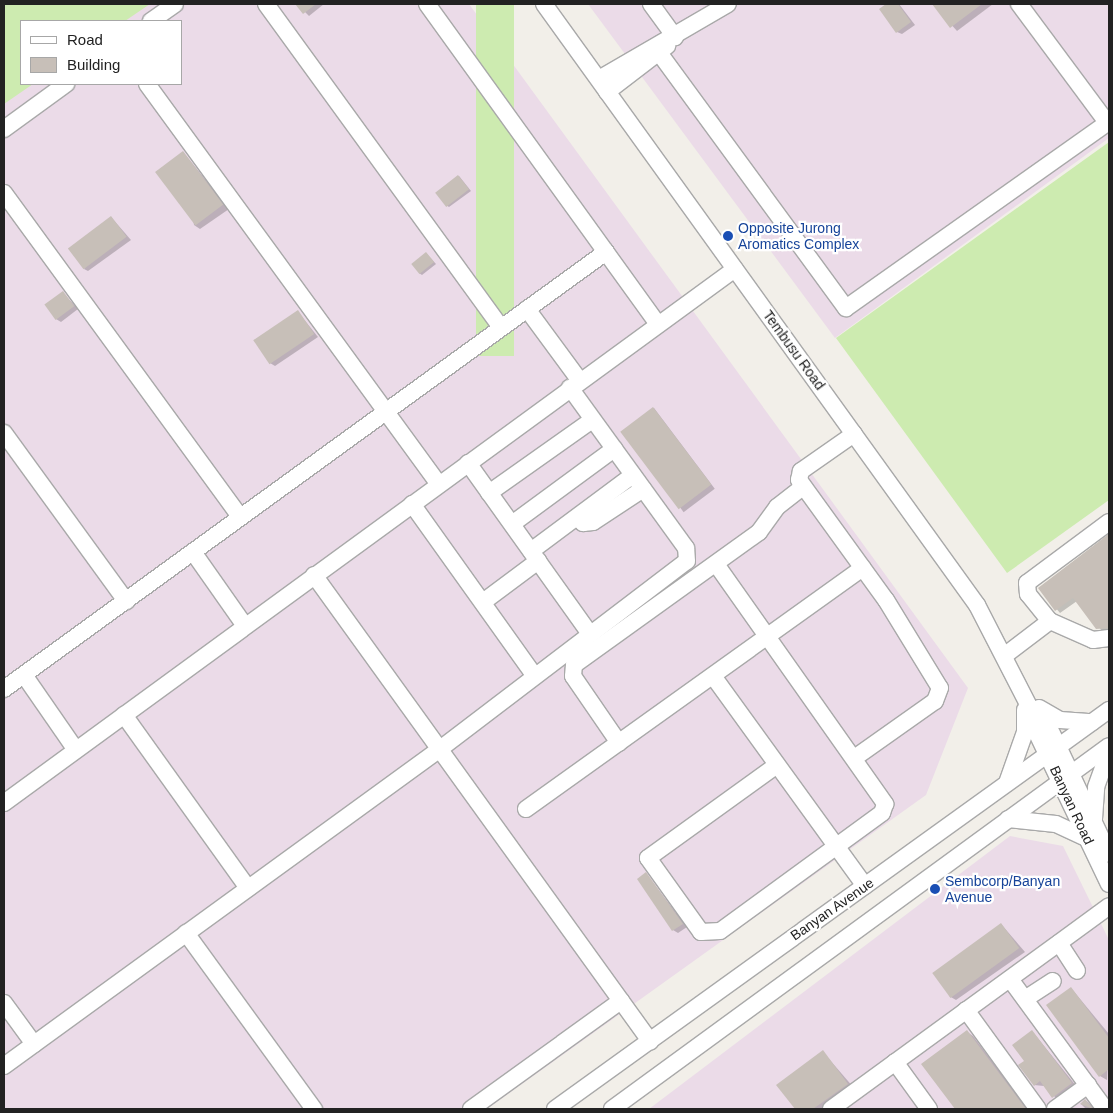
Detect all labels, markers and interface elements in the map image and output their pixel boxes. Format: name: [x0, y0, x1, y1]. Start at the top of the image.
legend: [20, 20, 182, 85]
text: Road: [67, 31, 103, 48]
text: Building: [67, 56, 120, 73]
place label: Opposite Jurong Aromatics Complex: [738, 220, 859, 252]
marker: Opposite Jurong Aromatics Complex: [722, 230, 734, 242]
street label: Tembusu Road: [760, 307, 828, 393]
street label: Banyan Road: [1046, 763, 1098, 847]
place label: Sembcorp/Banyan Avenue: [945, 873, 1060, 906]
street label: Banyan Avenue: [787, 874, 877, 944]
marker: Sembcorp/Banyan Avenue: [929, 883, 941, 895]

